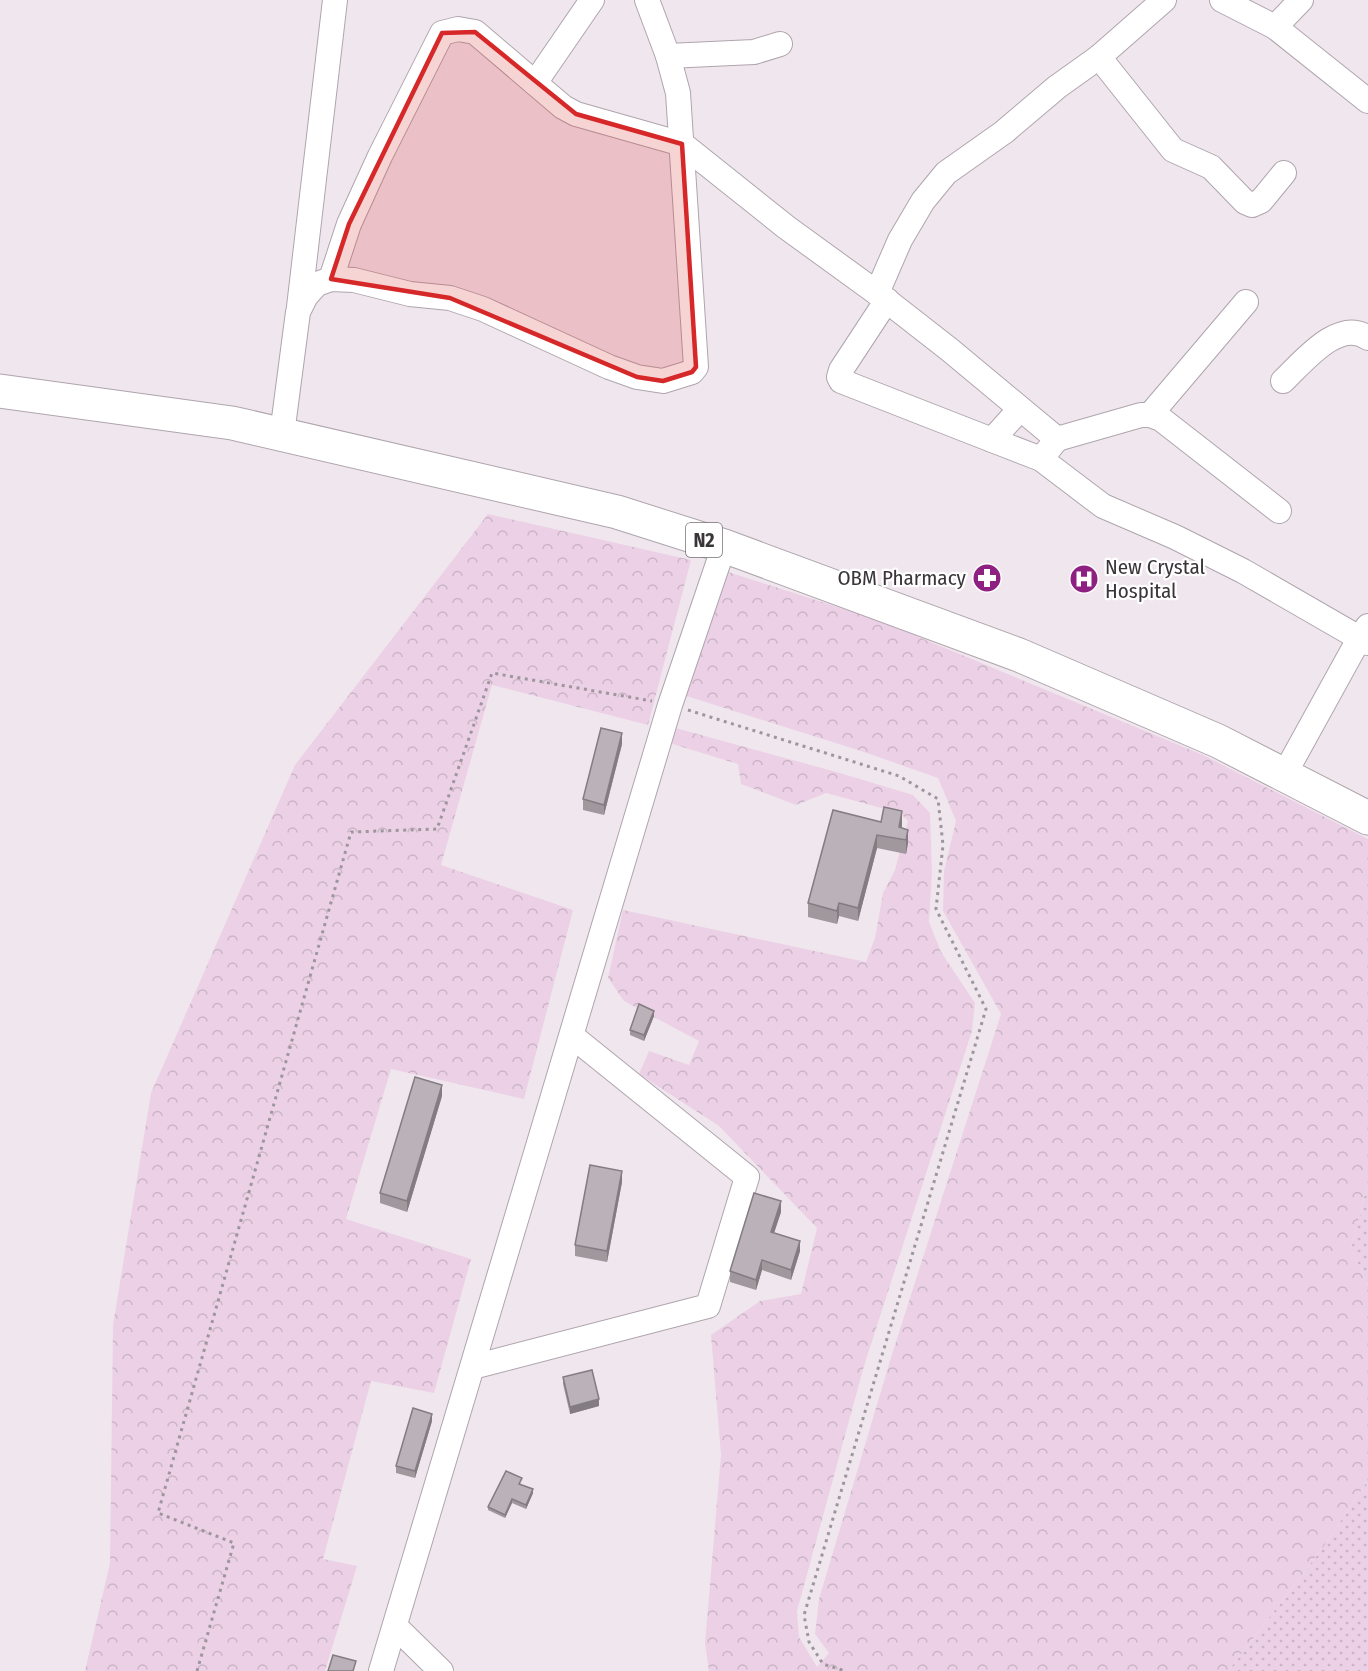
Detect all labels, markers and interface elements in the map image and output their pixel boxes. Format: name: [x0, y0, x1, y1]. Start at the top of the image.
road number: N2: [686, 523, 722, 557]
place label: New Crystal Hospital: [1105, 554, 1205, 604]
pharmacy icon: OBM Pharmacy: [971, 562, 1003, 594]
hospital icon: New Crystal Hospital: [1068, 563, 1100, 595]
place label: OBM Pharmacy: [837, 565, 967, 591]

